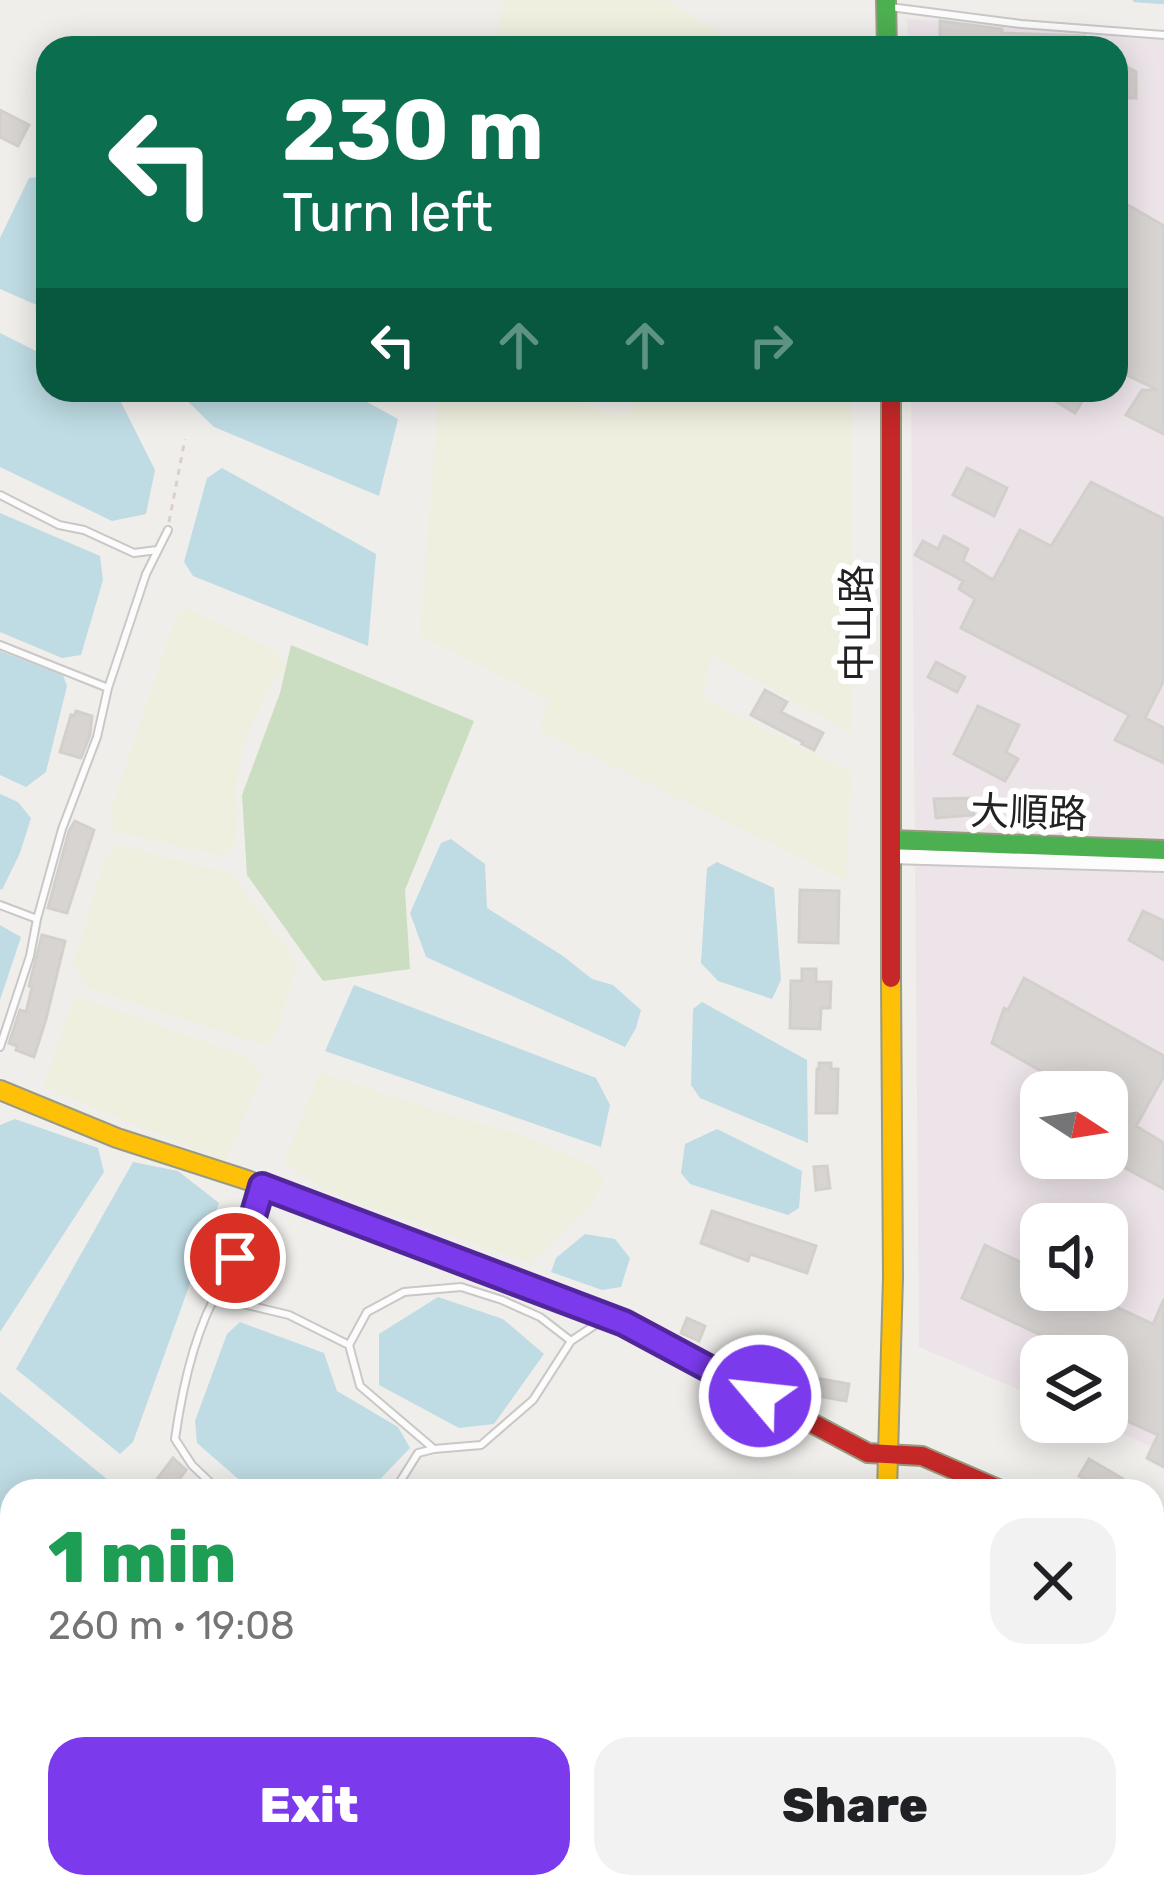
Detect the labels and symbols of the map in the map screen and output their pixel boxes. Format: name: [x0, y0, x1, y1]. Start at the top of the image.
street label: 中山路: [834, 564, 880, 682]
street label: 大順路: [970, 788, 1088, 838]
north arrow: [1020, 1071, 1128, 1179]
pin: [184, 1207, 286, 1309]
position arrow: [697, 1333, 823, 1459]

